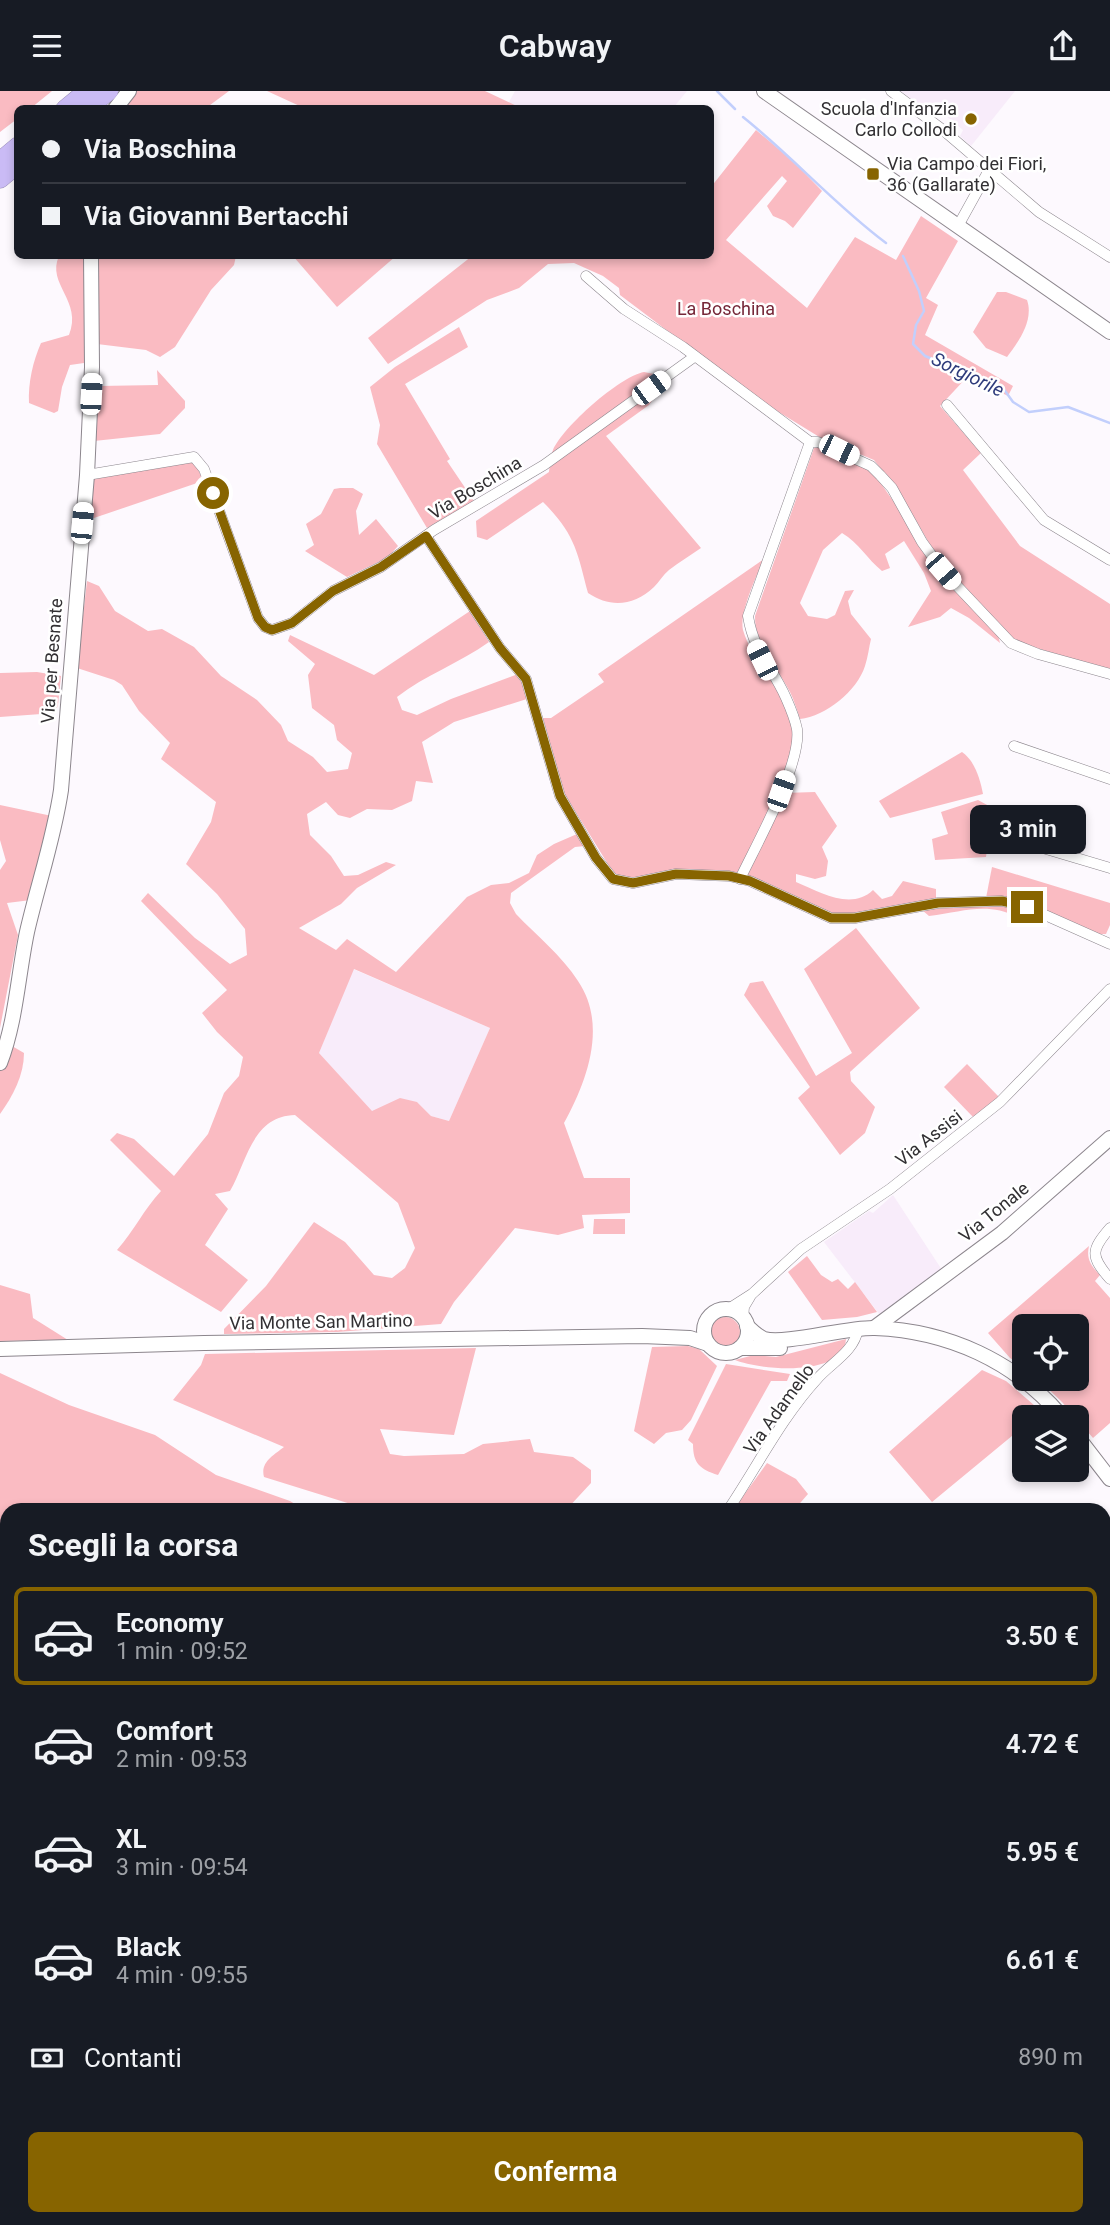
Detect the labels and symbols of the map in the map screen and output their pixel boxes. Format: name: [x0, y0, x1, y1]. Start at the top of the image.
place label: Scuola d'Infanzia Carlo Collodi: [821, 98, 957, 140]
marker: Scuola d'Infanzia Carlo Collodi: [963, 111, 979, 127]
place label: Via Campo dei Fiori, 36 (Gallarate): [887, 153, 1046, 196]
marker: Via Campo dei Fiori, 36 (Gallarate): [865, 166, 881, 182]
park label: La Boschina: [677, 298, 775, 319]
water label: Sorgiorile: [928, 347, 1008, 402]
car: [628, 367, 675, 409]
car: [80, 372, 103, 416]
car: [816, 431, 863, 469]
street label: Via Boschina: [425, 452, 525, 523]
route start: [197, 477, 229, 509]
car: [70, 501, 95, 545]
car: [922, 548, 965, 594]
street label: Via per Besnate: [37, 598, 66, 724]
car: [744, 637, 781, 683]
car: [765, 768, 798, 814]
callout: 3 min: [969, 805, 1085, 855]
route end: [1011, 891, 1043, 923]
street label: Via Assisi: [891, 1105, 966, 1170]
street label: Via Tonale: [955, 1177, 1033, 1246]
street label: Via Monte San Martino: [229, 1309, 413, 1334]
street label: Via Adamello: [739, 1360, 818, 1458]

